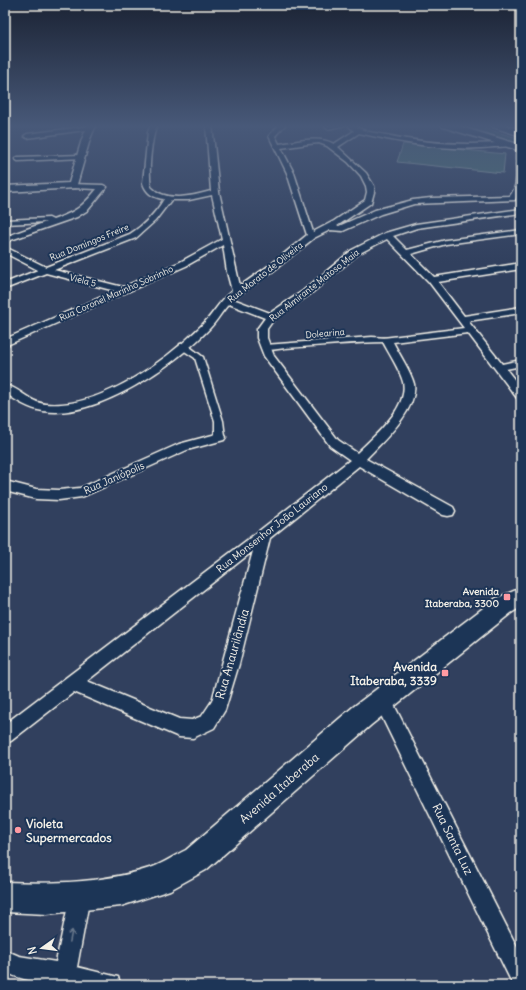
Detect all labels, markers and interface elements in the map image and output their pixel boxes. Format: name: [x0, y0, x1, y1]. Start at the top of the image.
street label: Rua Domingos Freire: [48, 221, 130, 263]
street label: Rua Morato de Oliveira: [225, 239, 305, 305]
street label: Rua Almirante Matoso Maia: [267, 247, 361, 323]
street label: Rua Coronel Marinho Sobrinho: [57, 263, 175, 323]
street label: Viela 5: [69, 271, 97, 289]
street label: Dolearina: [305, 326, 345, 340]
street label: Rua Janiópolis: [82, 459, 147, 497]
street label: Rua Monsenhor João Lauriano: [214, 480, 331, 576]
place label: Avenida Itaberaba, 3300: [425, 585, 499, 610]
marker: Avenida Itaberaba, 3300: [502, 592, 512, 602]
street label: Rua Anaurilândia: [212, 607, 252, 701]
place label: Avenida Itaberaba, 3339: [350, 659, 437, 688]
marker: Avenida Itaberaba, 3339: [440, 668, 450, 678]
street label: Avenida Itaberaba: [236, 749, 322, 827]
street label: Rua Santa Luz: [429, 801, 477, 877]
place label: Violeta Supermercados: [26, 816, 112, 846]
marker: Violeta Supermercados: [13, 825, 23, 835]
north arrow: [22, 928, 62, 968]
one-way arrow: [67, 930, 75, 943]
text: N: [25, 945, 40, 956]

